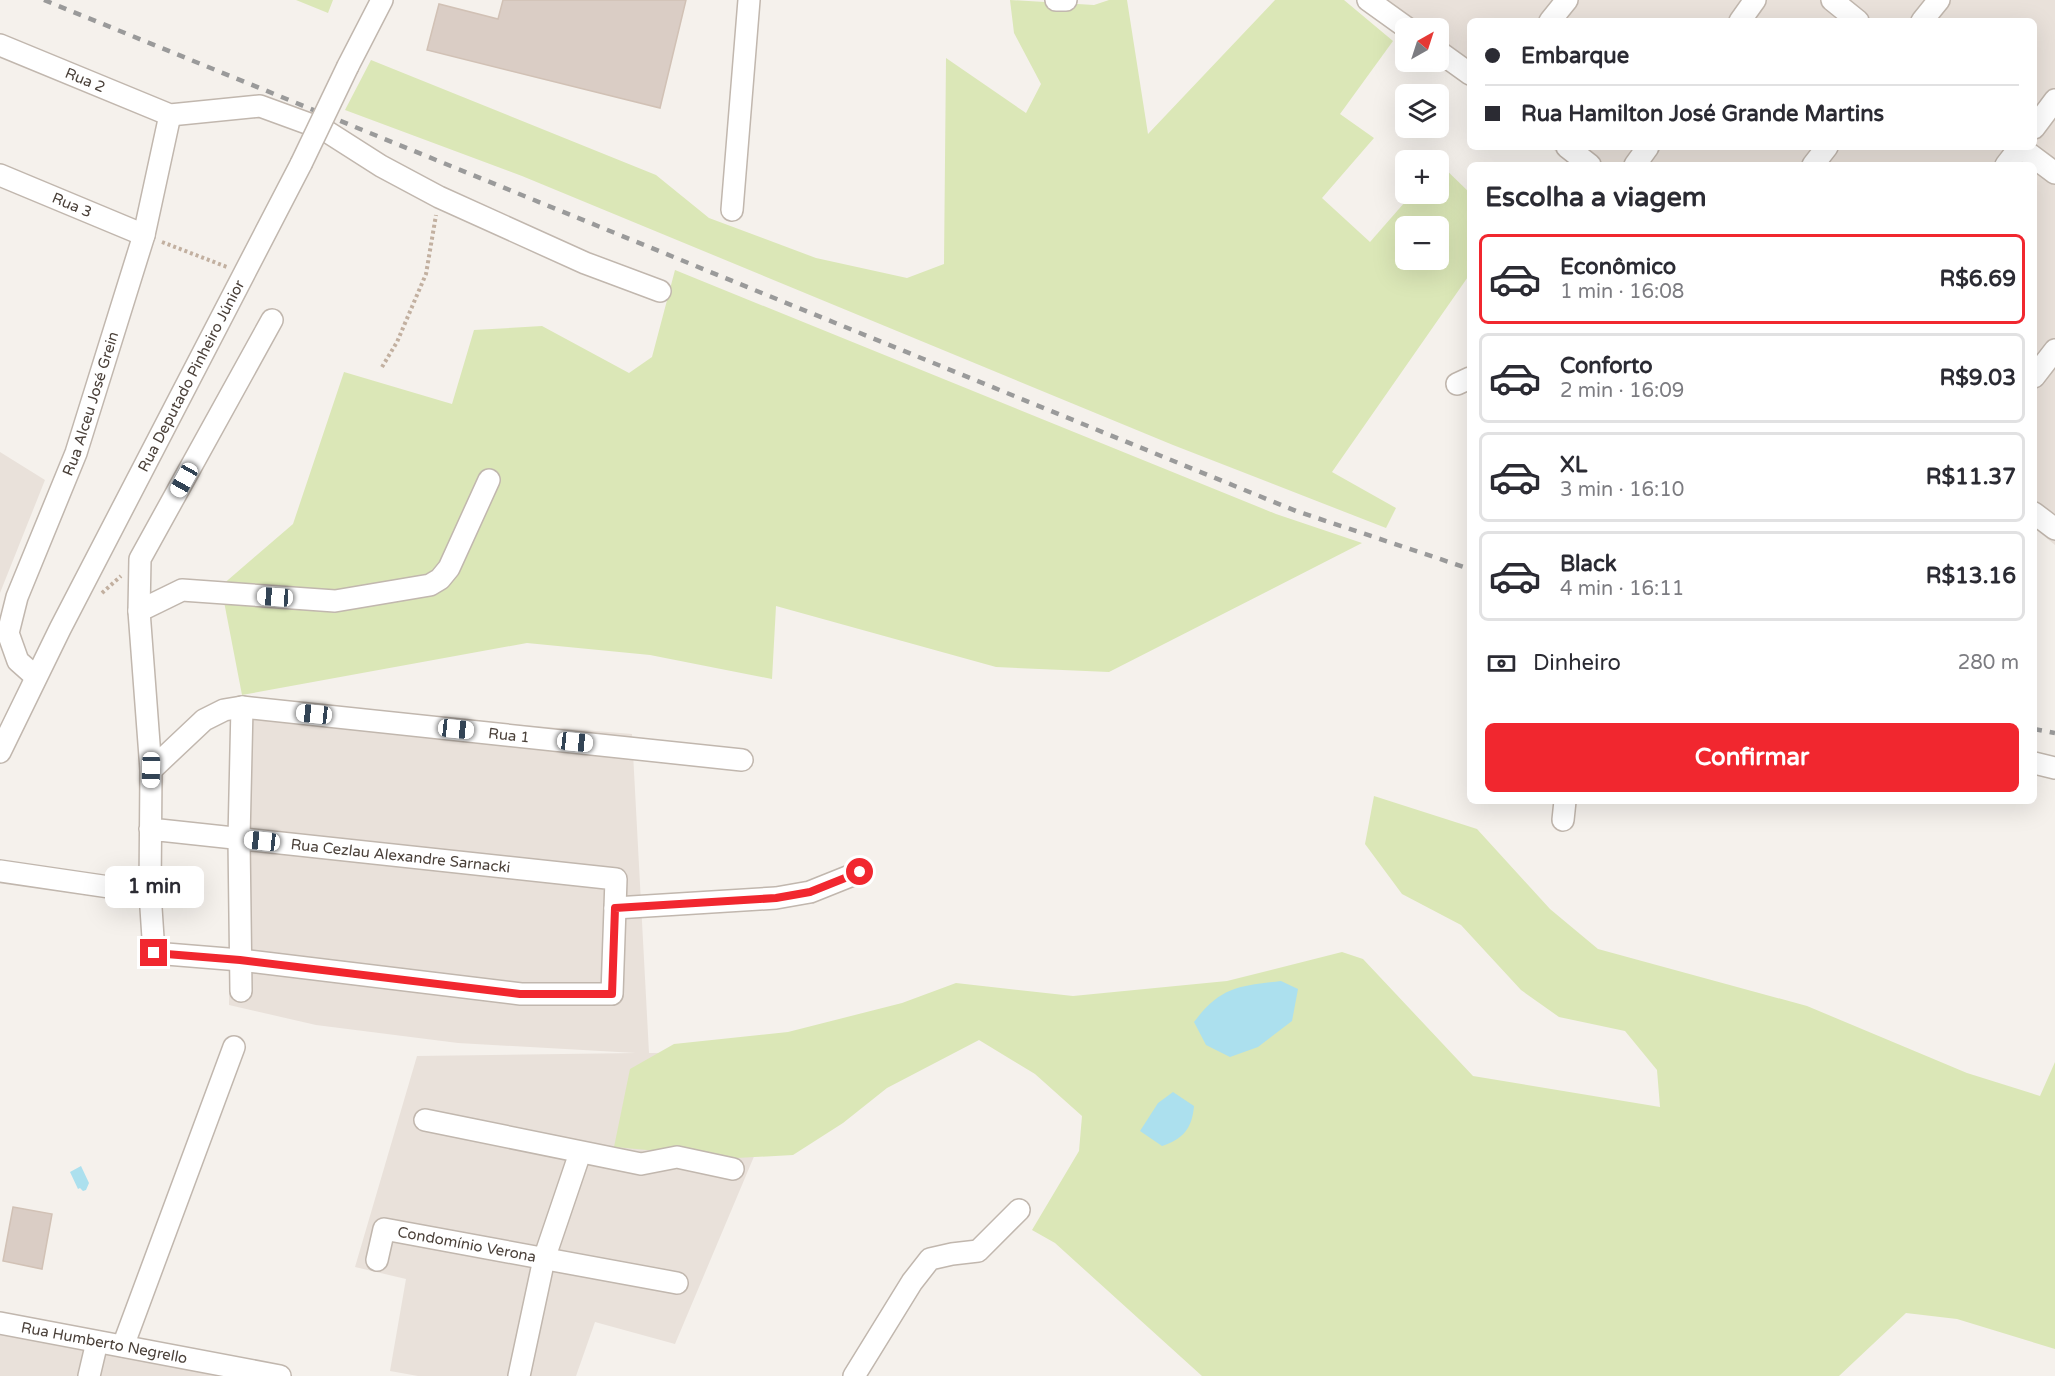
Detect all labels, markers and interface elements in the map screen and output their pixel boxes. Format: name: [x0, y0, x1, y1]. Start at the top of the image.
north arrow: [1395, 18, 1449, 72]
map controls: [1395, 18, 1449, 270]
text: Embarque: [1521, 43, 1629, 69]
street label: Rua 2: [62, 64, 108, 96]
button: layers: [1395, 84, 1449, 138]
text: Rua Hamilton José Grande Martins: [1521, 101, 1884, 127]
button: +: [1395, 150, 1449, 204]
text: Escolha a viagem: [1485, 181, 1707, 214]
street label: Rua 3: [49, 189, 95, 221]
button: −: [1395, 216, 1449, 270]
icon: car: [1488, 252, 1542, 306]
text: Econômico: [1560, 254, 1676, 280]
text: R$6.69: [1940, 266, 2016, 292]
street label: Rua Deputado Pinheiro Júnior: [134, 277, 248, 475]
text: 1 min · 16:08: [1560, 280, 1684, 304]
street label: Rua Alceu José Grein: [59, 329, 122, 478]
icon: car: [1488, 351, 1542, 405]
text: Conforto: [1560, 353, 1653, 379]
text: R$9.03: [1940, 365, 2016, 391]
text: 2 min · 16:09: [1560, 379, 1684, 403]
icon: car: [1488, 450, 1542, 504]
text: XL: [1560, 452, 1587, 478]
car: [167, 460, 201, 500]
text: R$11.37: [1926, 464, 2016, 490]
text: 3 min · 16:10: [1560, 478, 1684, 502]
icon: car: [1488, 549, 1542, 603]
text: Black: [1560, 551, 1617, 577]
text: R$13.16: [1926, 563, 2016, 589]
text: 4 min · 16:11: [1560, 577, 1684, 601]
car: [256, 587, 294, 607]
icon: cash: [1485, 647, 1518, 680]
text: Dinheiro: [1533, 650, 1621, 676]
text: 280 m: [1958, 651, 2019, 675]
car: [295, 703, 333, 725]
car: [437, 718, 475, 740]
button: Confirmar: [1485, 723, 2019, 792]
street label: Rua 1: [487, 724, 531, 746]
car: [556, 731, 594, 753]
car: [142, 752, 160, 788]
car: [243, 830, 281, 852]
street label: Rua Cezlau Alexandre Sarnacki: [290, 835, 511, 877]
route start: [846, 858, 873, 885]
callout: 1 min: [104, 866, 204, 908]
text: 1 min: [128, 875, 181, 899]
route end: [140, 939, 167, 966]
street label: Condomínio Verona: [396, 1223, 538, 1266]
street label: Rua Humberto Negrello: [19, 1318, 189, 1367]

